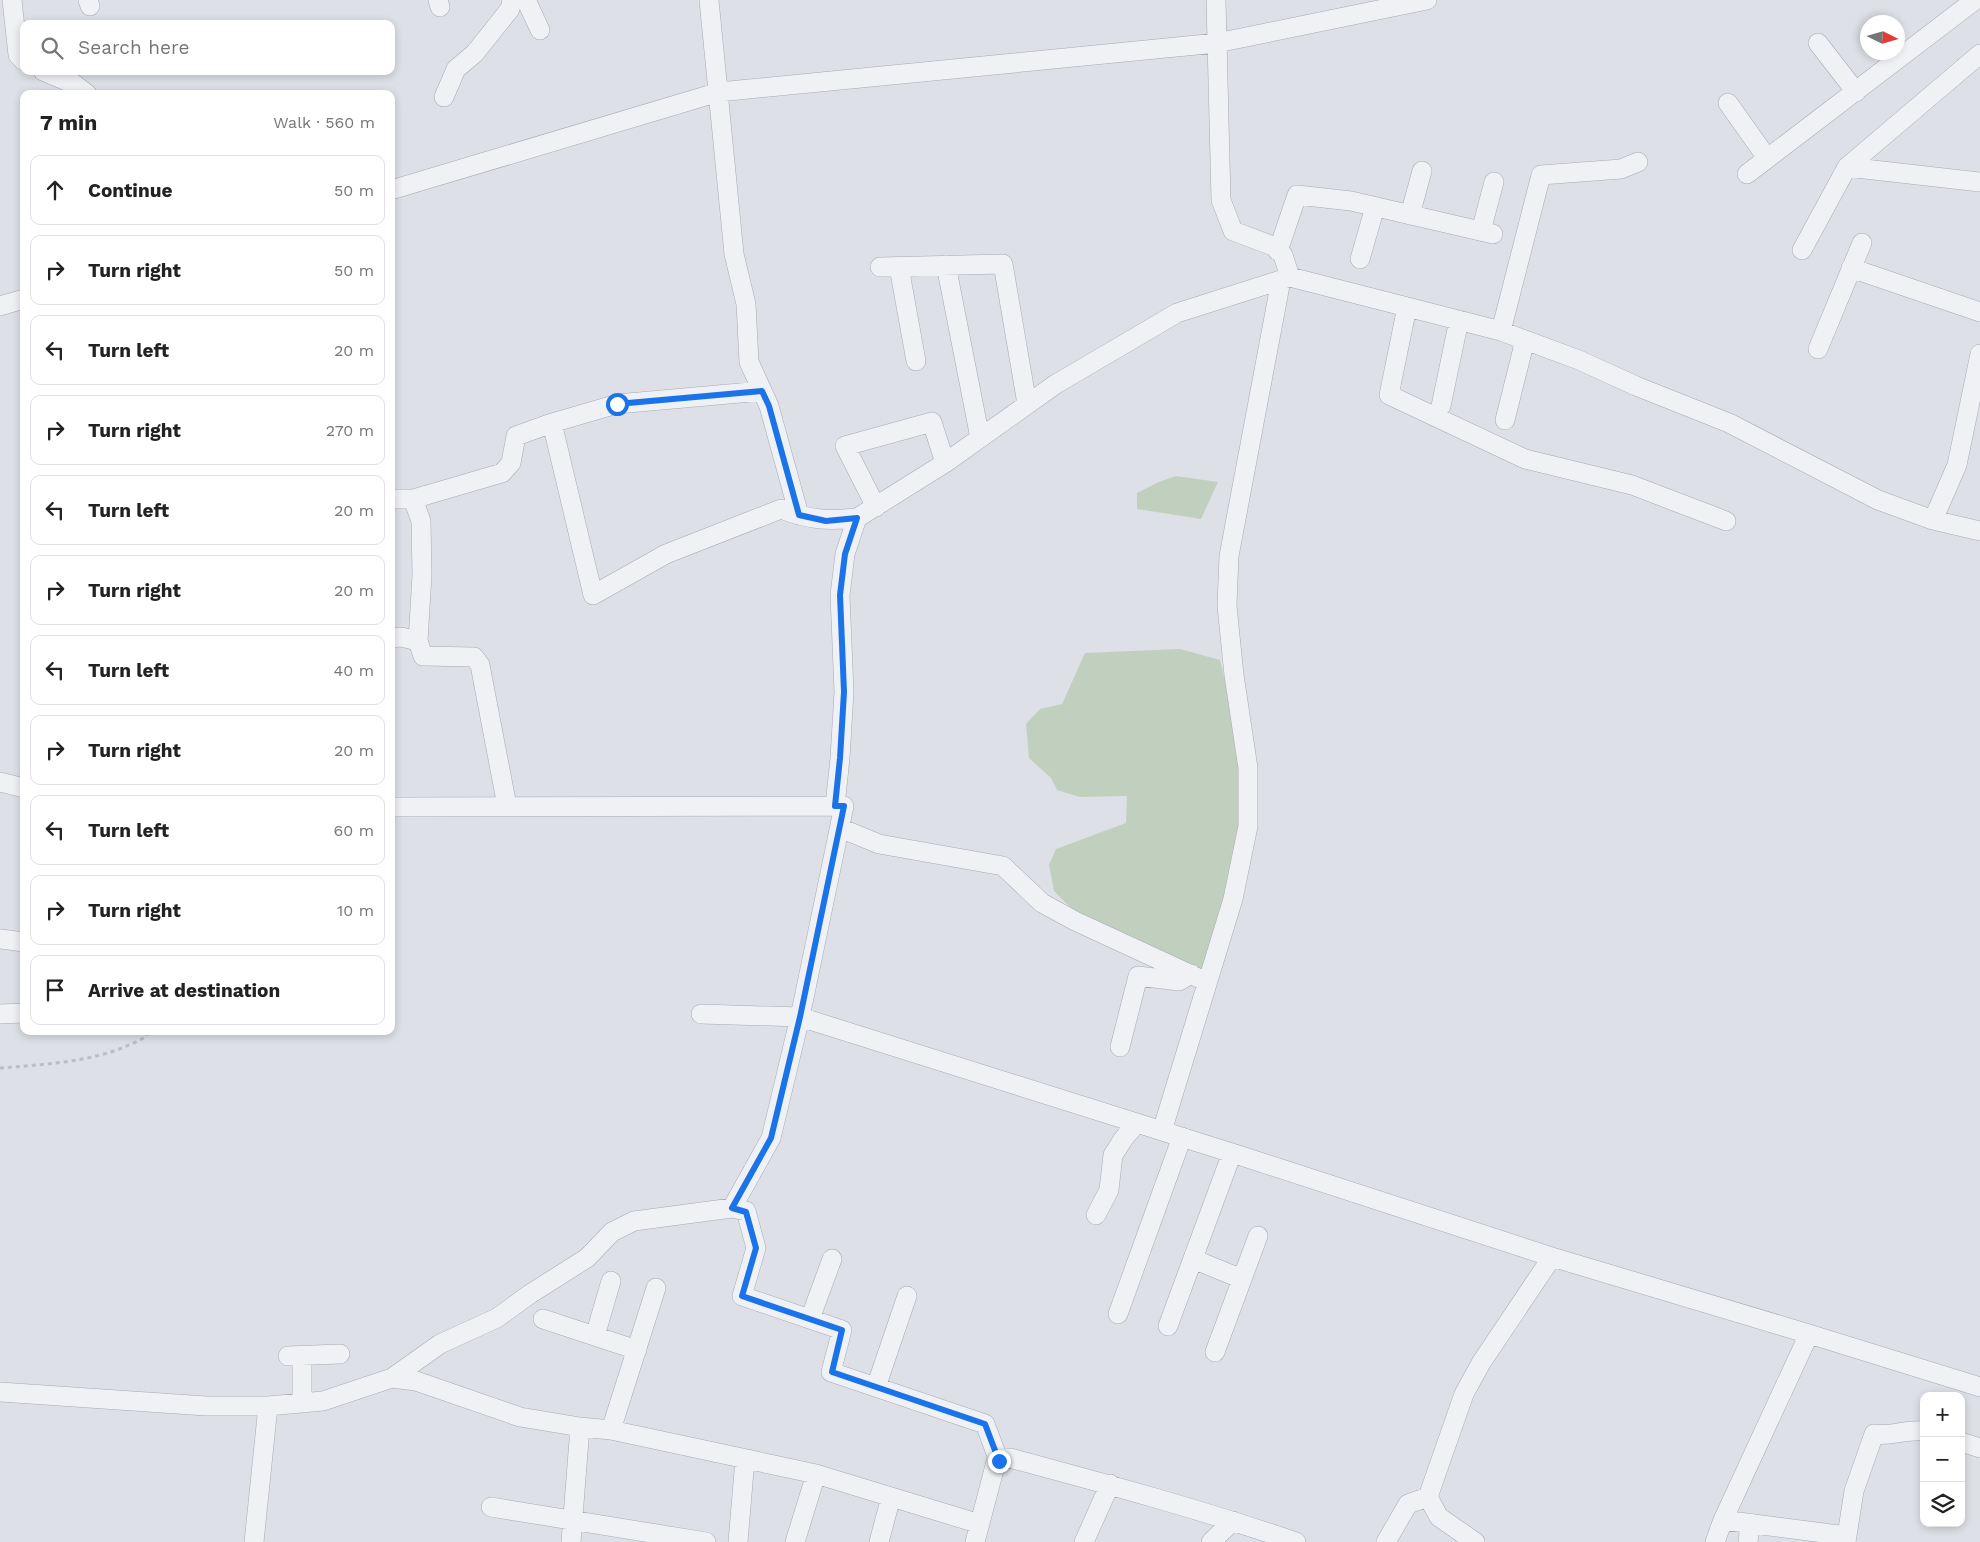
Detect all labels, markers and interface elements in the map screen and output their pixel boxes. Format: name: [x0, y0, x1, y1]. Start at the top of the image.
north arrow: [1860, 15, 1905, 60]
search box: [20, 20, 395, 75]
icon: search: [38, 34, 66, 62]
text: Search here: [78, 36, 189, 59]
text: 7 min: [40, 110, 97, 135]
text: Walk · 560 m: [273, 113, 375, 132]
icon: ahead: [41, 176, 69, 204]
text: Continue: [88, 179, 172, 202]
text: 50 m: [334, 181, 374, 200]
icon: right: [41, 256, 69, 284]
text: Turn right: [88, 259, 181, 282]
text: 50 m: [334, 261, 374, 280]
icon: left: [41, 336, 69, 364]
text: Turn left: [88, 339, 169, 362]
text: 20 m: [334, 341, 374, 360]
route start: [606, 393, 629, 416]
icon: right: [41, 416, 69, 444]
text: Turn right: [88, 419, 181, 442]
text: 270 m: [326, 421, 374, 440]
icon: left: [41, 496, 69, 524]
text: Turn left: [88, 499, 169, 522]
text: 20 m: [334, 501, 374, 520]
icon: right: [41, 576, 69, 604]
text: Turn right: [88, 579, 181, 602]
text: 20 m: [334, 581, 374, 600]
icon: left: [41, 656, 69, 684]
text: Turn left: [88, 659, 169, 682]
text: 40 m: [334, 661, 374, 680]
icon: right: [41, 736, 69, 764]
text: Turn right: [88, 739, 181, 762]
text: 20 m: [334, 741, 374, 760]
icon: left: [41, 816, 69, 844]
text: Turn left: [88, 819, 169, 842]
text: 60 m: [334, 821, 374, 840]
icon: right: [41, 896, 69, 924]
text: Turn right: [88, 899, 181, 922]
text: 10 m: [337, 901, 374, 920]
icon: arrive: [41, 976, 69, 1004]
text: Arrive at destination: [88, 979, 280, 1002]
map controls: [1920, 1392, 1965, 1527]
button: +: [1920, 1392, 1965, 1437]
button: −: [1920, 1437, 1965, 1482]
route end: [988, 1450, 1011, 1473]
button: layers: [1920, 1482, 1965, 1527]

